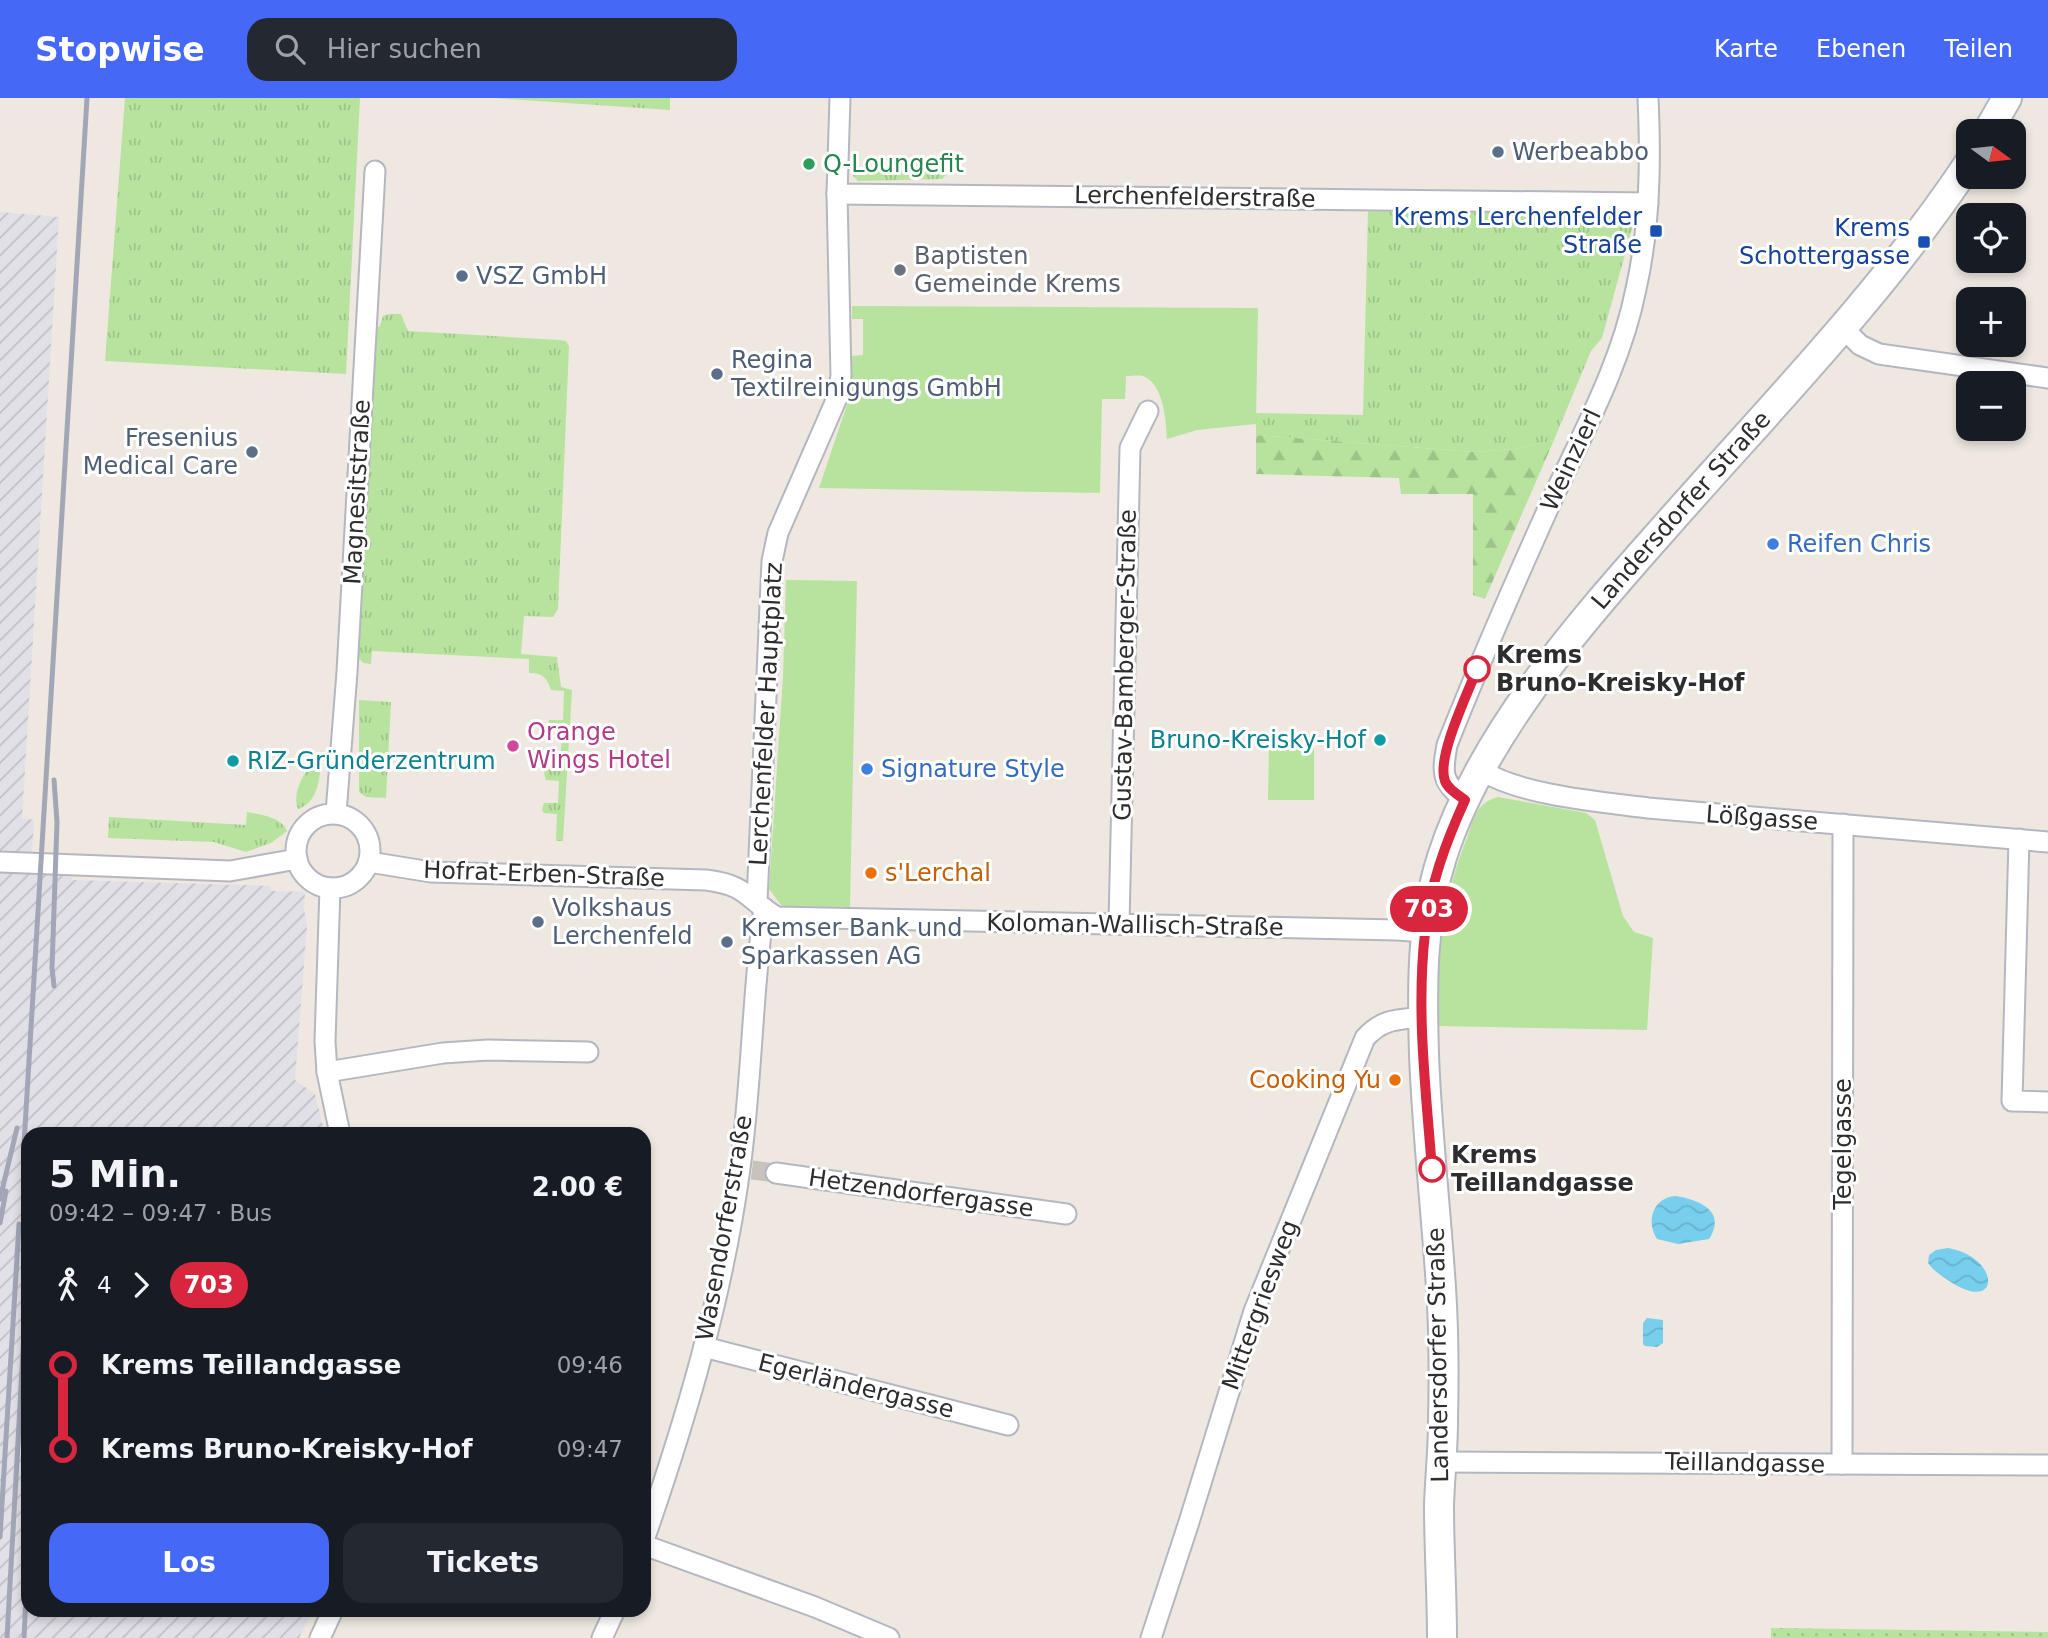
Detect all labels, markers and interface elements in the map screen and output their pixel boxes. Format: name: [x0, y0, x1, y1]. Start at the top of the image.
search box: [247, 18, 737, 81]
text: Stopwise: [35, 30, 205, 69]
icon: search: [271, 30, 309, 68]
text: Hier suchen: [327, 34, 482, 64]
text: Karte: [1714, 35, 1778, 63]
text: Ebenen: [1816, 35, 1906, 63]
text: Teilen: [1944, 35, 2013, 63]
north arrow: [1956, 119, 2026, 189]
map controls: [1956, 119, 2026, 441]
place label: Werbeabbo: [1512, 138, 1649, 166]
marker: Werbeabbo: [1490, 144, 1506, 160]
place label: Q-Loungefit: [823, 150, 964, 178]
marker: Q-Loungefit: [801, 156, 817, 172]
street label: Lerchenfelderstraße: [1074, 181, 1316, 213]
place label: Krems Lerchenfelder Straße: [1393, 203, 1642, 259]
button: locate: [1956, 203, 2026, 273]
place label: Krems Schottergasse: [1739, 214, 1910, 270]
marker: Krems Lerchenfelder Straße: [1648, 223, 1664, 239]
marker: Krems Schottergasse: [1916, 234, 1932, 250]
place label: Baptisten Gemeinde Krems: [914, 242, 1121, 298]
place label: VSZ GmbH: [476, 262, 607, 290]
marker: Baptisten Gemeinde Krems: [892, 262, 908, 278]
marker: VSZ GmbH: [454, 268, 470, 284]
button: +: [1956, 287, 2026, 357]
place label: Regina Textilreinigungs GmbH: [730, 346, 1002, 402]
marker: Regina Textilreinigungs GmbH: [709, 366, 725, 382]
button: −: [1956, 371, 2026, 441]
street label: Magnesitstraße: [338, 399, 376, 585]
street label: Weinzierl: [1535, 404, 1607, 516]
street label: Landersdorfer Straße: [1586, 405, 1776, 615]
place label: Fresenius Medical Care: [83, 424, 238, 480]
marker: Fresenius Medical Care: [244, 444, 260, 460]
street label: Gustav-Bamberger-Straße: [1108, 509, 1142, 821]
place label: Reifen Chris: [1787, 530, 1931, 558]
marker: Reifen Chris: [1765, 536, 1781, 552]
street label: Lerchenfelder Hauptplatz: [744, 561, 788, 867]
place label: Krems Bruno-Kreisky-Hof: [1496, 641, 1745, 697]
marker: Krems Bruno-Kreisky-Hof: [1464, 656, 1490, 682]
place label: Orange Wings Hotel: [527, 718, 671, 774]
place label: Bruno-Kreisky-Hof: [1150, 726, 1367, 754]
marker: Bruno-Kreisky-Hof: [1372, 732, 1388, 748]
marker: Orange Wings Hotel: [505, 738, 521, 754]
place label: RIZ-Gründerzentrum: [247, 747, 496, 775]
marker: RIZ-Gründerzentrum: [225, 753, 241, 769]
place label: Signature Style: [881, 755, 1065, 783]
marker: Signature Style: [859, 761, 875, 777]
street label: Lößgasse: [1705, 800, 1819, 836]
street label: Hofrat-Erben-Straße: [423, 856, 665, 892]
place label: s'Lerchal: [885, 859, 991, 887]
marker: s'Lerchal: [863, 865, 879, 881]
line badge: 703: [1389, 886, 1469, 932]
place label: Volkshaus Lerchenfeld: [552, 894, 693, 950]
text: 703: [1404, 895, 1454, 923]
street label: Koloman-Wallisch-Straße: [986, 908, 1284, 942]
marker: Volkshaus Lerchenfeld: [530, 914, 546, 930]
place label: Kremser Bank und Sparkassen AG: [741, 914, 963, 970]
marker: Kremser Bank und Sparkassen AG: [719, 934, 735, 950]
place label: Cooking Yu: [1249, 1066, 1381, 1094]
marker: Cooking Yu: [1387, 1072, 1403, 1088]
street label: Tegelgasse: [1829, 1078, 1857, 1211]
street label: Wasendorferstraße: [690, 1113, 758, 1343]
place label: Krems Teillandgasse: [1451, 1141, 1634, 1197]
text: 5 Min.: [49, 1152, 181, 1196]
marker: Krems Teillandgasse: [1419, 1156, 1445, 1182]
street label: Hetzendorfergasse: [807, 1163, 1035, 1223]
text: 2.00 €: [532, 1172, 623, 1202]
text: 09:42 – 09:47 · Bus: [49, 1200, 272, 1226]
street label: Mittergriesweg: [1216, 1216, 1304, 1394]
street label: Landersdorfer Straße: [1422, 1227, 1454, 1483]
icon: walk: [49, 1266, 87, 1304]
icon: forward: [122, 1266, 160, 1304]
text: 703: [184, 1271, 234, 1299]
text: 4: [97, 1272, 112, 1298]
street label: Egerländergasse: [755, 1348, 957, 1424]
text: Krems Teillandgasse: [101, 1350, 401, 1380]
text: 09:46: [557, 1352, 623, 1378]
text: Krems Bruno-Kreisky-Hof: [101, 1434, 473, 1464]
text: 09:47: [557, 1436, 623, 1462]
street label: Teillandgasse: [1664, 1448, 1825, 1478]
button: Los: [49, 1523, 329, 1603]
button: Tickets: [343, 1523, 623, 1603]

